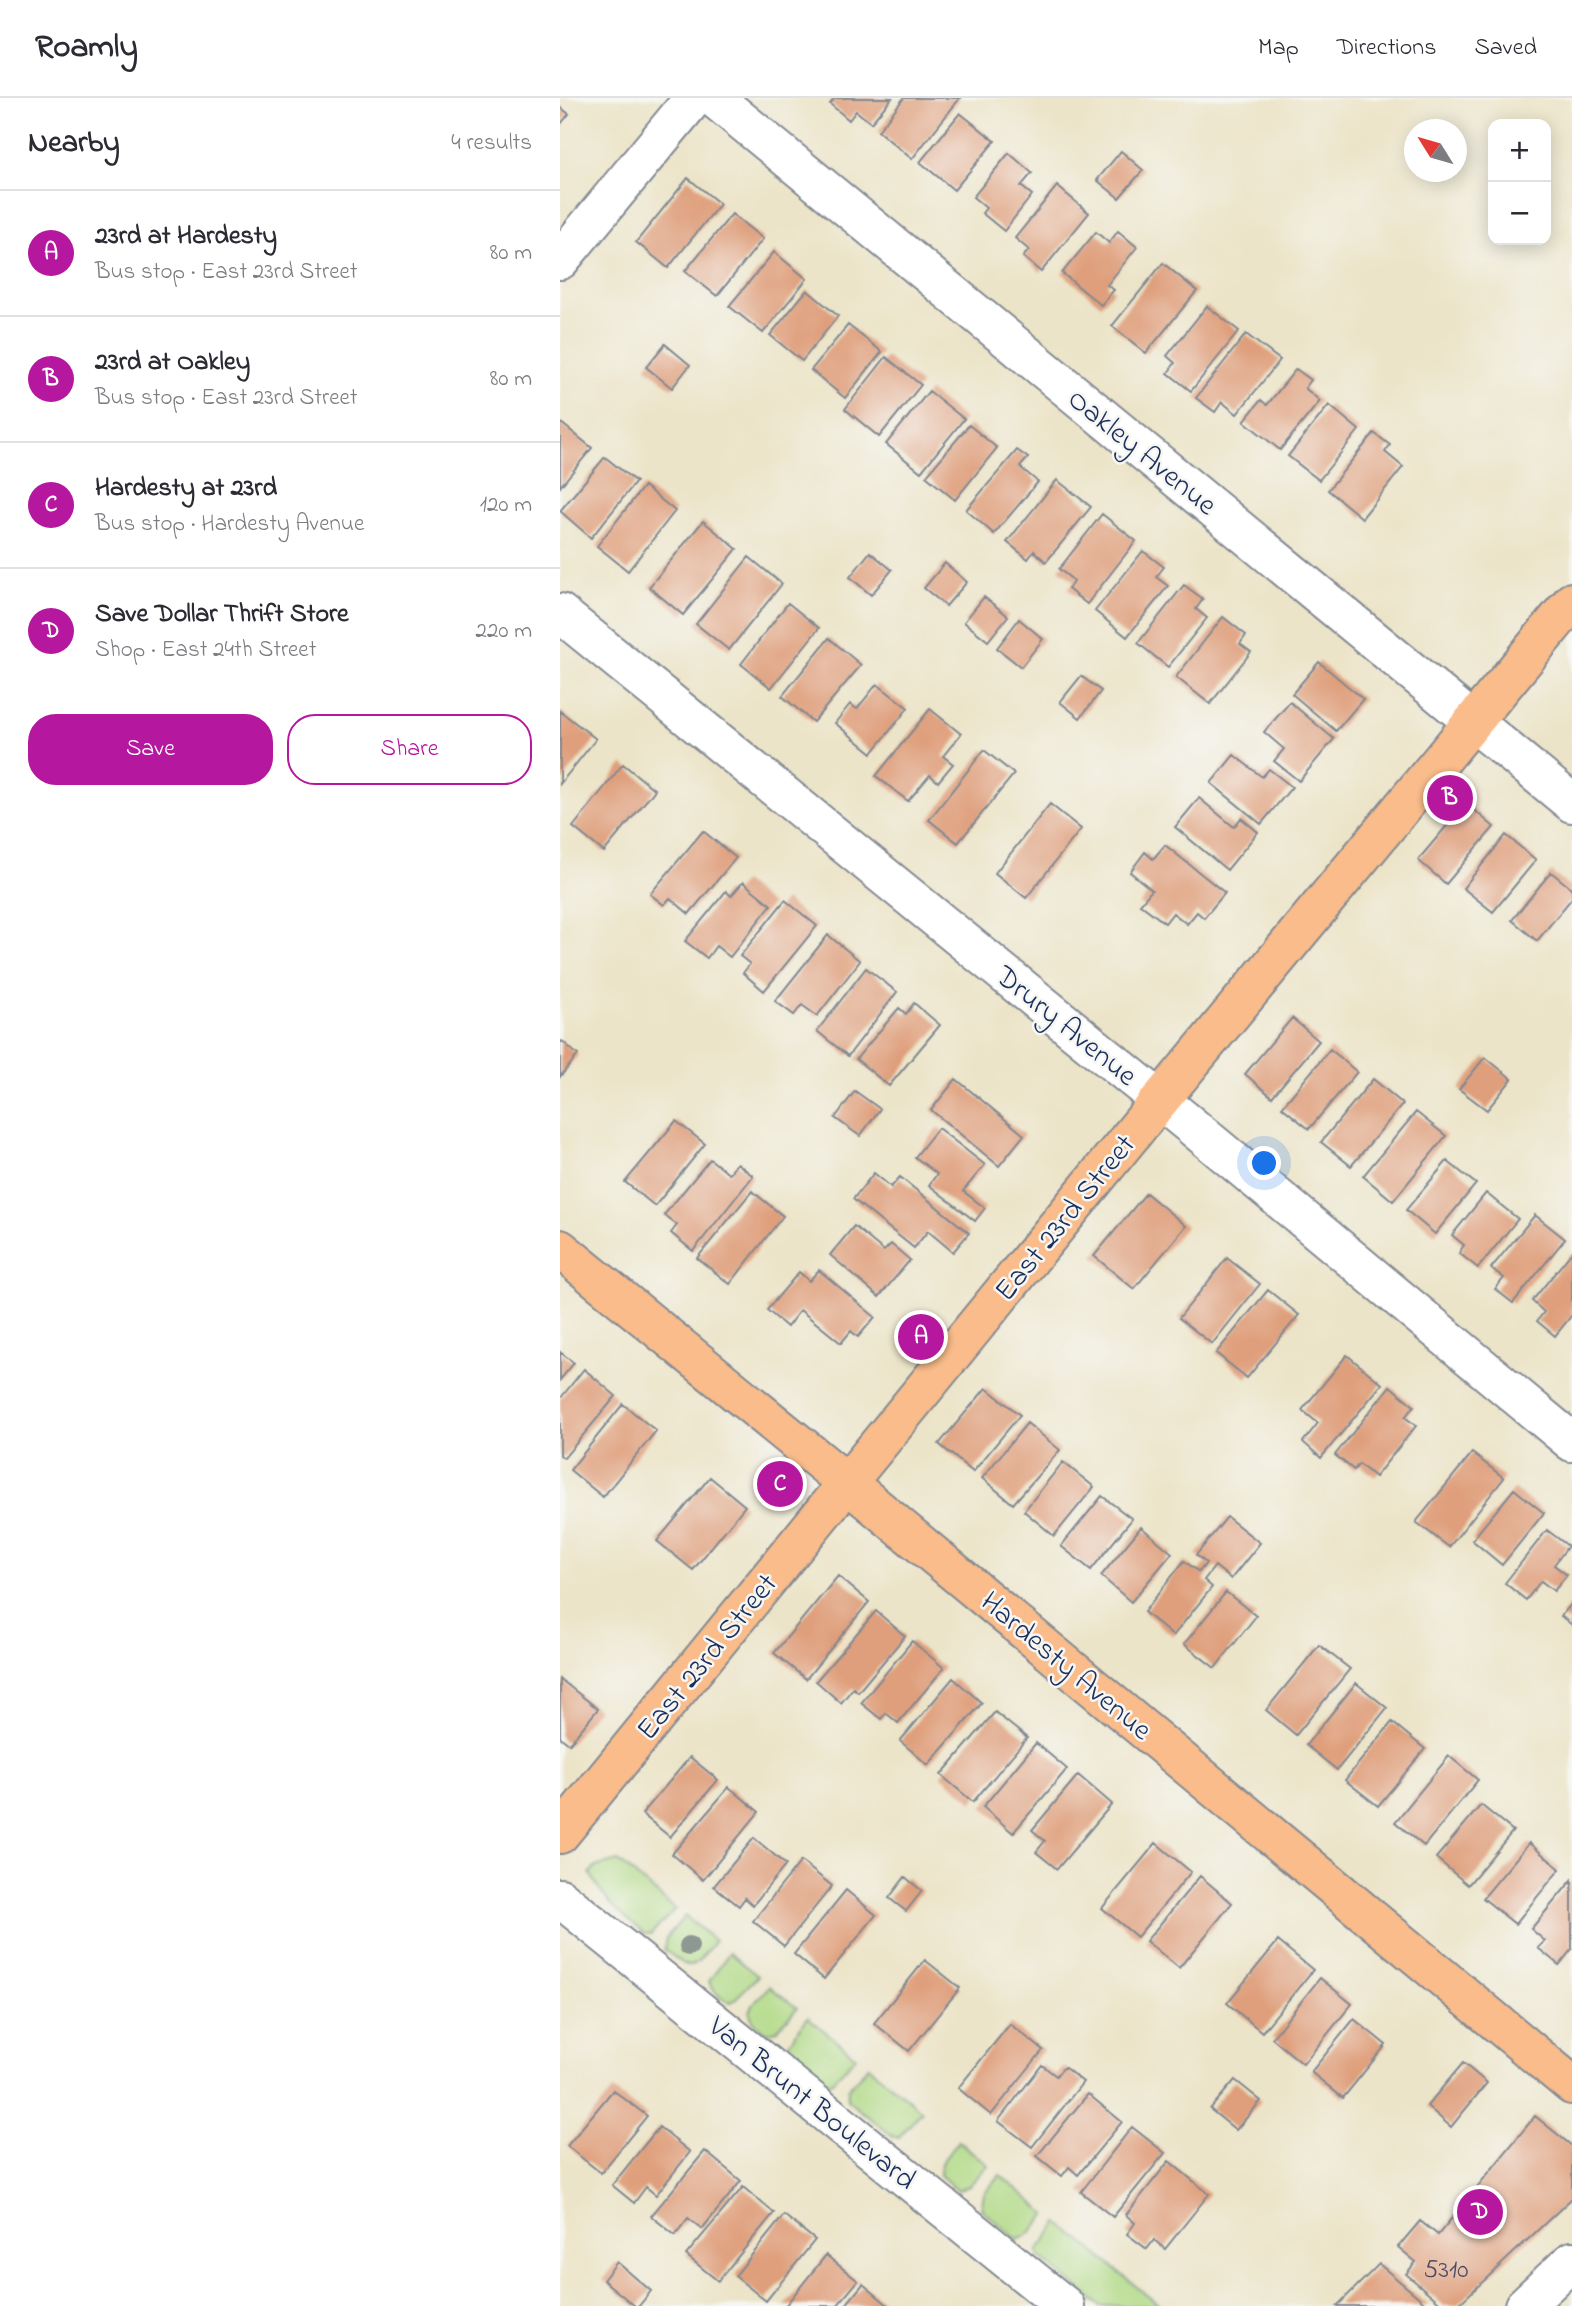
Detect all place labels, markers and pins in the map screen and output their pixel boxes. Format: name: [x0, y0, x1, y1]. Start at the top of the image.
pin: B: [1427, 772, 1473, 824]
pin: A: [898, 1311, 944, 1363]
pin: C: [757, 1458, 803, 1510]
pin: D: [1457, 2186, 1503, 2238]

